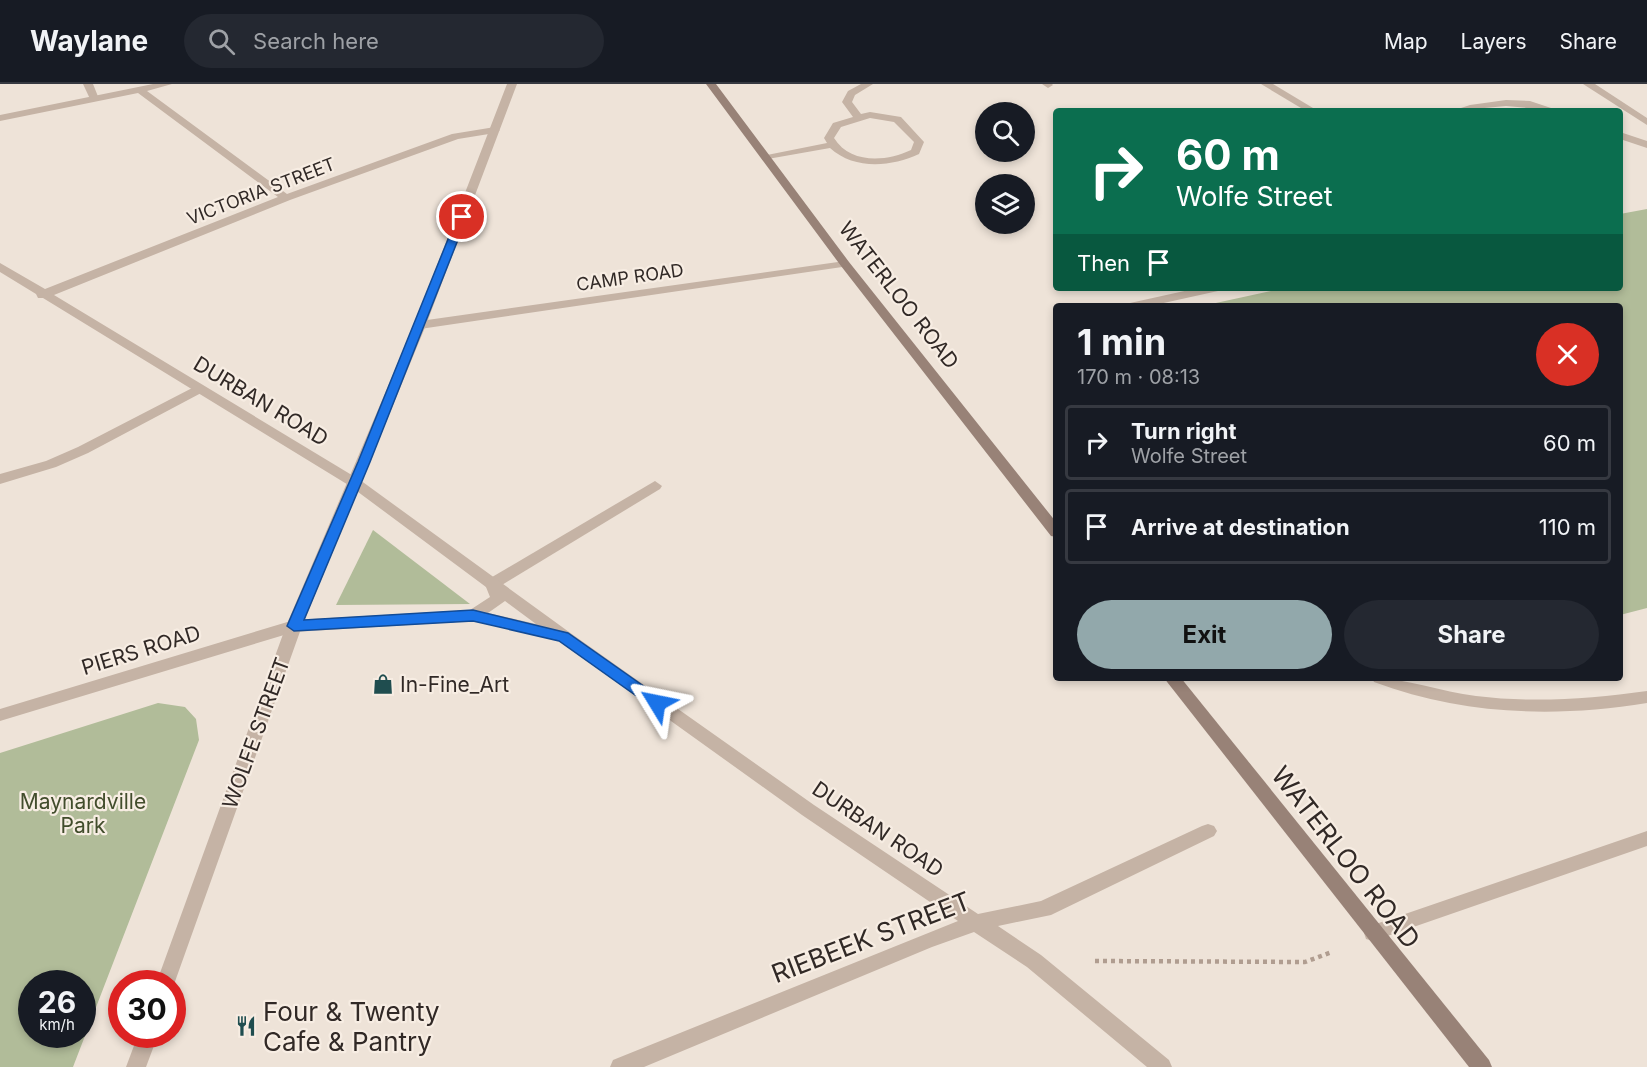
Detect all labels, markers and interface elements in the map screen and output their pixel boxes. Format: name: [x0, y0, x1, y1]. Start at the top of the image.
search box: [184, 14, 604, 68]
text: Waylane: [30, 24, 148, 58]
icon: search: [205, 25, 238, 58]
text: Search here: [253, 28, 379, 54]
text: Map: [1384, 29, 1428, 54]
text: Layers: [1461, 29, 1527, 54]
text: Share: [1560, 29, 1617, 54]
map controls: [975, 102, 1035, 234]
button: search: [975, 102, 1035, 162]
text: 60 m: [1176, 129, 1280, 180]
icon: right: [1077, 132, 1155, 210]
street label: VICTORIA STREET: [184, 153, 338, 229]
button: layers: [975, 174, 1035, 234]
text: Wolfe Street: [1176, 180, 1333, 213]
pin: [436, 191, 487, 242]
icon: arrive: [445, 200, 478, 233]
street label: WATERLOO ROAD: [834, 217, 964, 373]
icon: arrive: [1142, 246, 1175, 279]
text: Then: [1077, 250, 1130, 276]
street label: CAMP ROAD: [575, 259, 685, 295]
text: 1 min: [1077, 320, 1166, 364]
button: close: [1536, 323, 1599, 386]
street label: DURBAN ROAD: [189, 351, 333, 451]
text: 170 m · 08:13: [1077, 365, 1200, 389]
text: Turn right: [1131, 418, 1237, 444]
icon: right: [1080, 426, 1113, 459]
text: 60 m: [1543, 430, 1596, 456]
text: Wolfe Street: [1131, 444, 1247, 468]
icon: arrive: [1080, 510, 1113, 543]
text: Arrive at destination: [1131, 514, 1350, 540]
text: 110 m: [1539, 514, 1596, 540]
button: Exit: [1077, 600, 1332, 669]
button: Share: [1344, 600, 1599, 669]
street label: PIERS ROAD: [78, 620, 204, 680]
street label: WOLFE STREET: [217, 654, 295, 812]
position arrow: [625, 671, 689, 735]
shop icon: In-Fine_Art: [371, 672, 395, 696]
place label: In-Fine_Art: [400, 672, 509, 697]
street label: WATERLOO ROAD: [1265, 760, 1427, 954]
street label: DURBAN ROAD: [808, 776, 948, 882]
park label: Maynardville Park: [20, 789, 146, 838]
street label: RIEBEEK STREET: [767, 885, 975, 989]
speed limit sign: 30: [108, 970, 186, 1048]
text: 26: [38, 984, 76, 1020]
place label: Four & Twenty Cafe & Pantry: [263, 996, 440, 1057]
restaurant icon: Four & Twenty Cafe & Pantry: [234, 1014, 258, 1038]
text: km/h: [39, 1015, 75, 1034]

